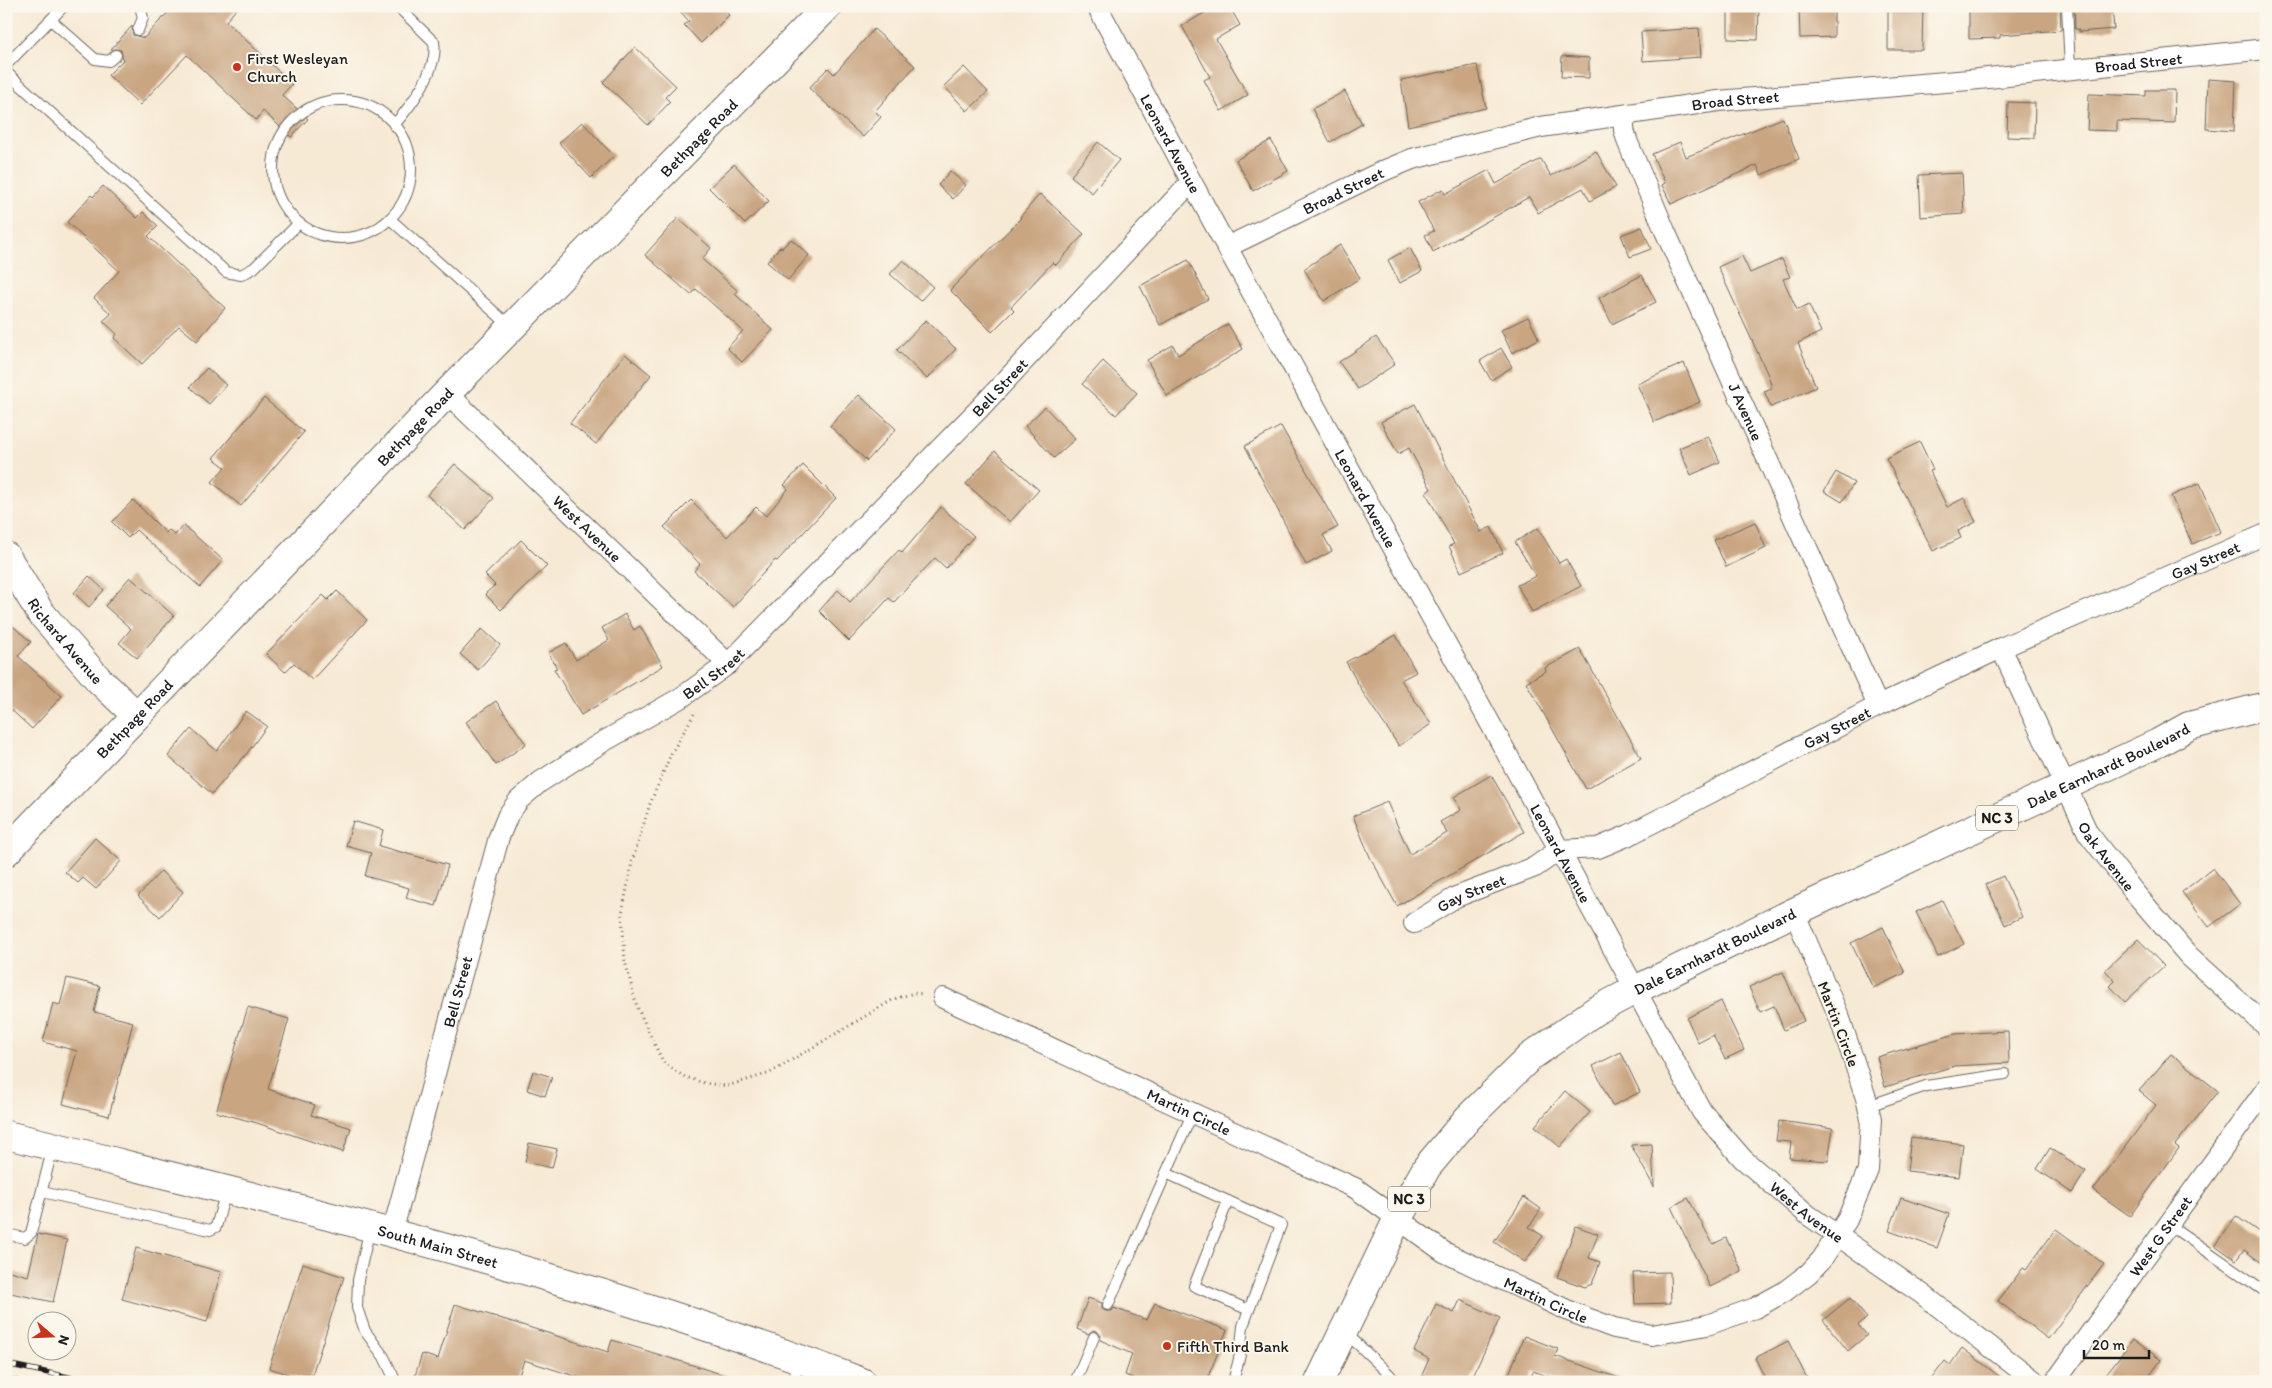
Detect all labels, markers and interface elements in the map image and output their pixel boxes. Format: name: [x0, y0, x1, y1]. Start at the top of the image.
place label: First Wesleyan Church: [247, 49, 348, 86]
street label: Broad Street: [2094, 49, 2183, 77]
marker: First Wesleyan Church: [231, 61, 243, 73]
street label: Broad Street: [1690, 87, 1780, 115]
street label: Leonard Avenue: [1136, 91, 1205, 197]
street label: Bethpage Road: [656, 94, 742, 181]
street label: Broad Street: [1300, 163, 1387, 219]
street label: Bell Street: [968, 354, 1032, 421]
street label: J Avenue: [1724, 380, 1767, 444]
street label: Bethpage Road: [373, 383, 458, 470]
street label: Leonard Avenue: [1331, 446, 1400, 551]
street label: West Avenue: [549, 491, 625, 566]
street label: Gay Street: [2168, 537, 2243, 584]
street label: Richard Avenue: [24, 594, 107, 688]
street label: Bell Street: [679, 644, 749, 704]
street label: Bethpage Road: [92, 675, 177, 762]
street label: Gay Street: [1800, 703, 1874, 753]
street label: Dale Earnhardt Boulevard: [2024, 718, 2193, 813]
street label: Leonard Avenue: [1526, 801, 1595, 906]
road number: NC 3: [1976, 806, 2018, 830]
street label: Oak Avenue: [2074, 819, 2139, 895]
street label: Gay Street: [1433, 870, 1508, 917]
street label: Dale Earnhardt Boulevard: [1631, 903, 1799, 999]
street label: Bell Street: [439, 954, 476, 1030]
street label: Martin Circle: [1814, 979, 1864, 1070]
street label: Martin Circle: [1144, 1084, 1234, 1139]
street label: West Avenue: [1766, 1177, 1847, 1247]
road number: NC 3: [1388, 1186, 1430, 1212]
street label: West G Street: [2125, 1192, 2196, 1280]
street label: South Main Street: [375, 1221, 500, 1272]
street label: Martin Circle: [1501, 1273, 1590, 1327]
north arrow: [28, 1310, 78, 1360]
scale bar: [2084, 1328, 2150, 1360]
text: N: [54, 1333, 73, 1347]
text: 20 m: [2092, 1336, 2126, 1354]
place label: Fifth Third Bank: [1177, 1337, 1290, 1356]
marker: Fifth Third Bank: [1161, 1340, 1173, 1352]

